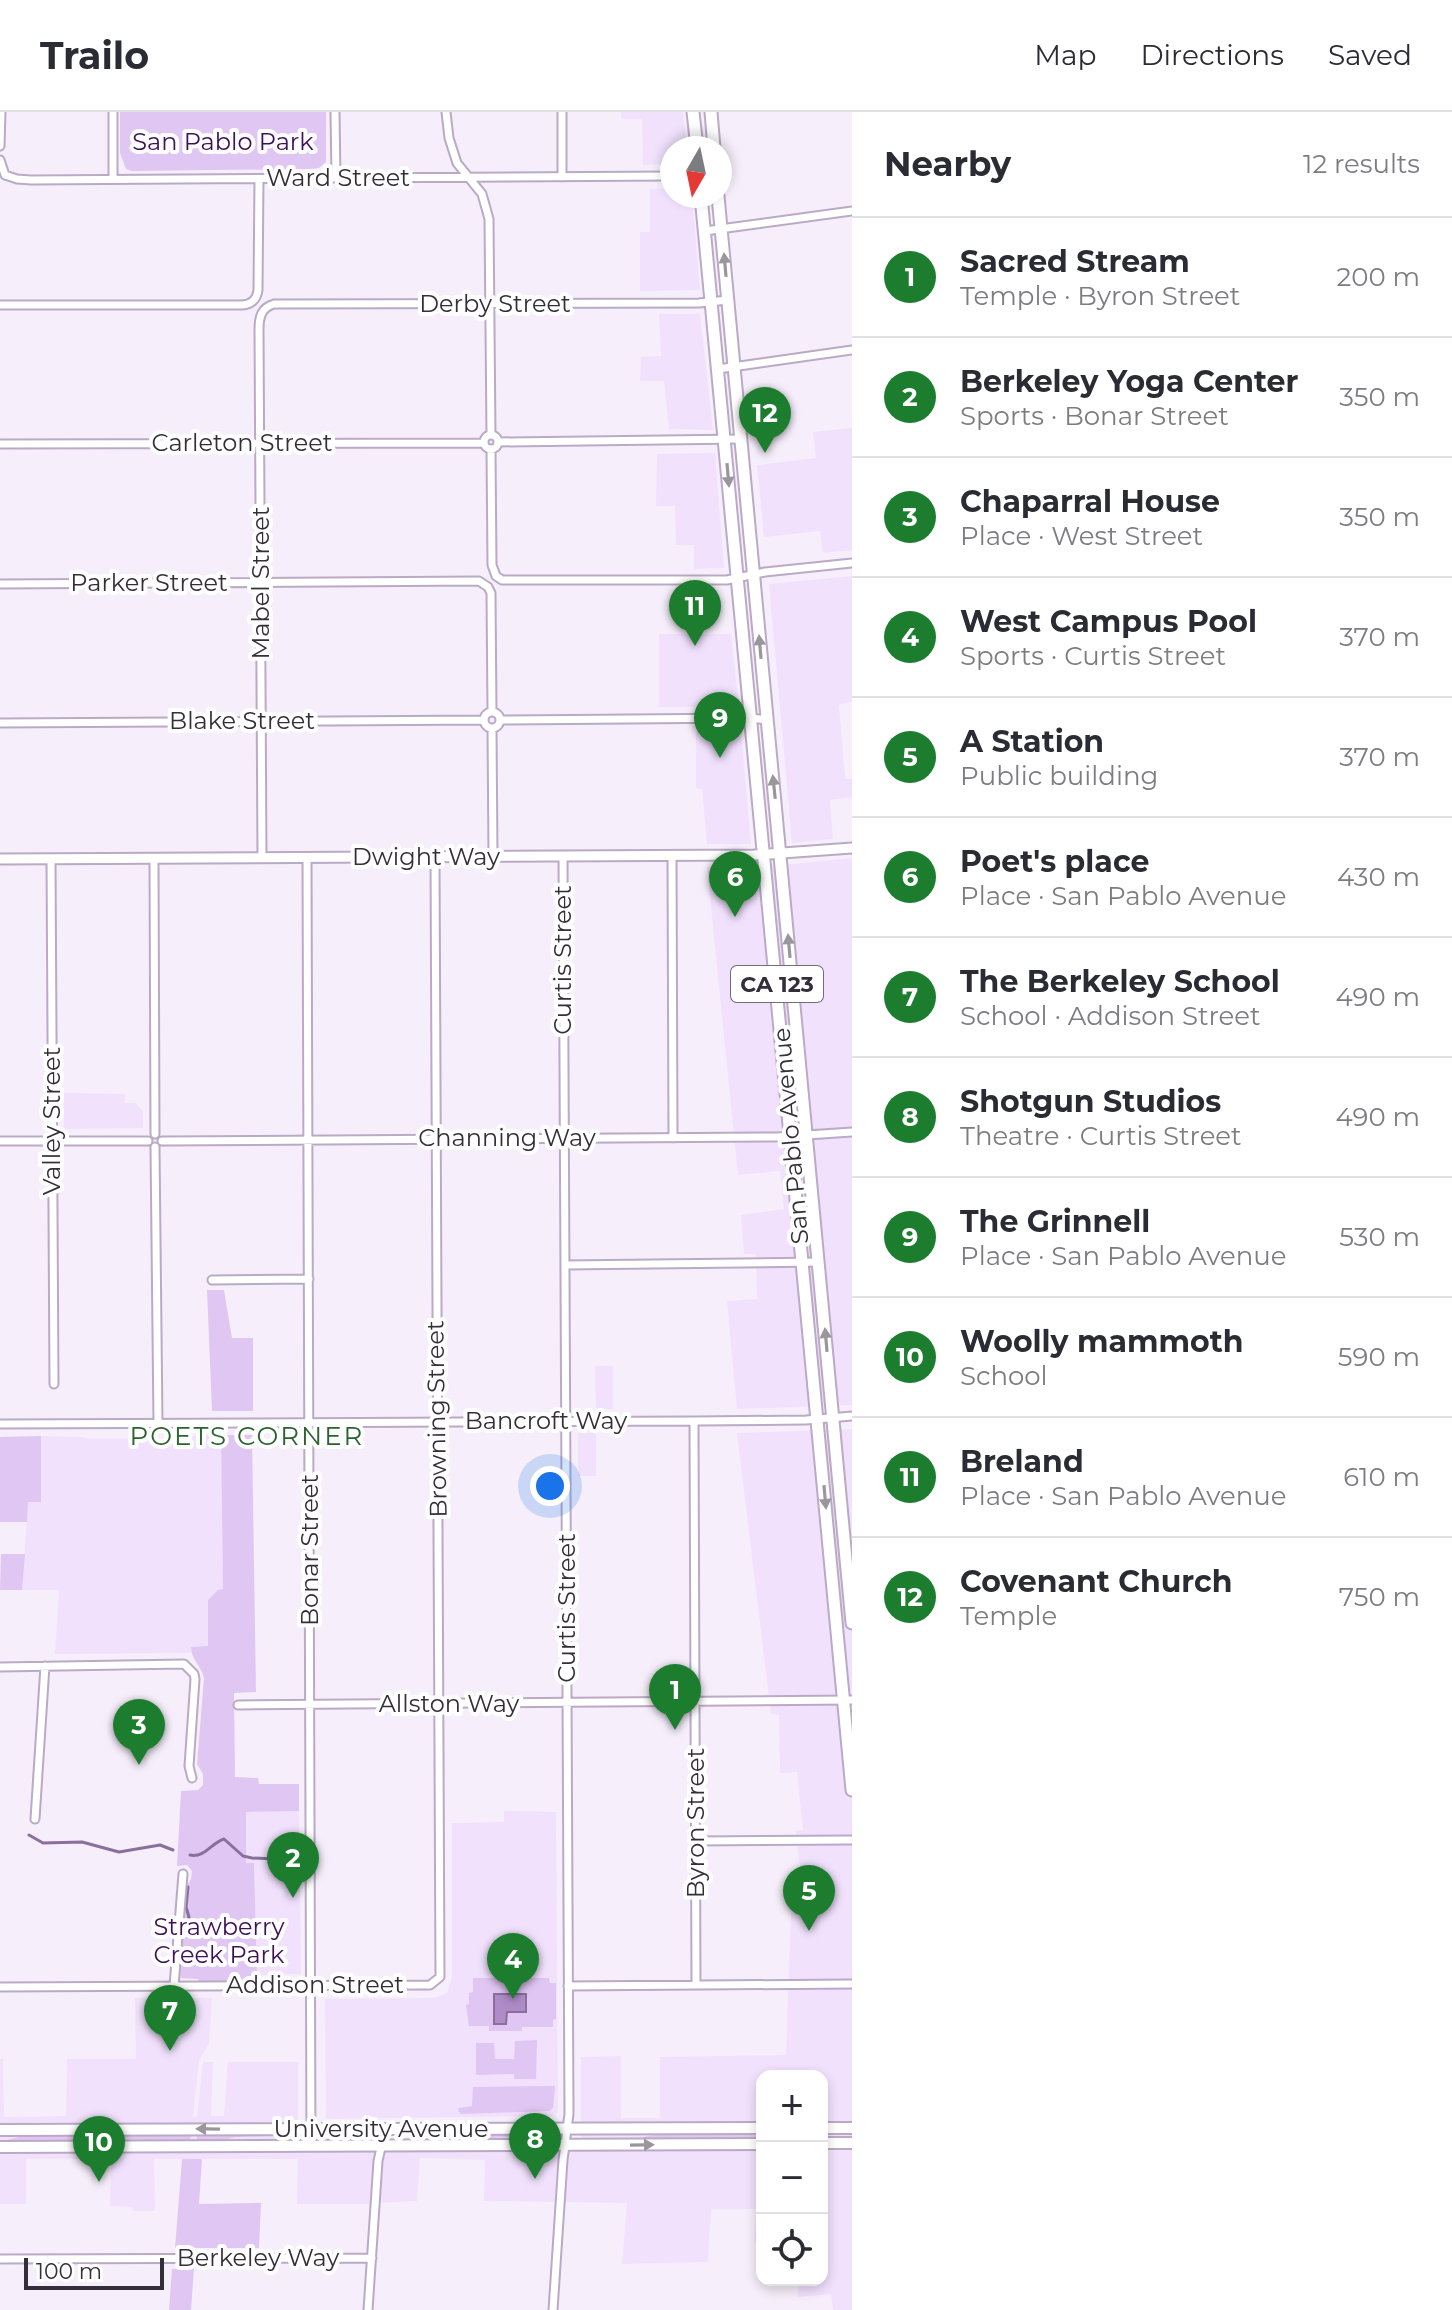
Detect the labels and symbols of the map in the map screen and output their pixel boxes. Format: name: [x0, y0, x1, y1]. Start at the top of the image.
park label: San Pablo Park: [132, 127, 314, 156]
north arrow: [660, 136, 732, 208]
street label: Ward Street: [266, 163, 410, 192]
one-way arrow: [718, 252, 731, 277]
street label: Derby Street: [419, 289, 571, 318]
pin: 12: [739, 387, 791, 453]
street label: Carleton Street: [152, 428, 333, 457]
one-way arrow: [722, 463, 735, 488]
street label: Mabel Street: [246, 506, 275, 660]
street label: Parker Street: [70, 568, 228, 597]
pin: 11: [669, 580, 721, 646]
one-way arrow: [754, 634, 767, 659]
pin: 9: [694, 692, 746, 758]
street label: Blake Street: [169, 706, 315, 735]
one-way arrow: [767, 774, 780, 799]
street label: Dwight Way: [352, 842, 500, 871]
pin: 6: [709, 851, 761, 917]
street label: Curtis Street: [548, 885, 577, 1035]
one-way arrow: [782, 933, 795, 958]
road number: CA 123: [731, 966, 823, 1002]
street label: San Pablo Avenue: [767, 1027, 814, 1245]
street label: Valley Street: [37, 1046, 66, 1195]
street label: Channing Way: [418, 1123, 596, 1152]
street label: Browning Street: [420, 1320, 453, 1518]
one-way arrow: [819, 1327, 832, 1352]
street label: Bancroft Way: [465, 1406, 627, 1435]
district label: POETS CORNER: [130, 1420, 364, 1452]
your location: [530, 1466, 570, 1506]
street label: Bonar Street: [295, 1474, 324, 1626]
one-way arrow: [818, 1485, 831, 1510]
street label: Curtis Street: [552, 1533, 581, 1683]
pin: 1: [649, 1664, 701, 1730]
street label: Allston Way: [379, 1689, 519, 1718]
pin: 3: [113, 1699, 165, 1765]
street label: Byron Street: [681, 1747, 710, 1898]
pin: 2: [267, 1832, 319, 1898]
pin: 5: [783, 1865, 835, 1931]
park label: Strawberry Creek Park: [154, 1912, 285, 1969]
pin: 4: [487, 1933, 539, 1999]
street label: Addison Street: [226, 1970, 404, 1999]
pin: 7: [144, 1985, 196, 2051]
pin: 8: [509, 2113, 561, 2179]
street label: University Avenue: [273, 2114, 489, 2143]
pin: 10: [73, 2116, 125, 2182]
one-way arrow: [195, 2123, 220, 2135]
one-way arrow: [630, 2139, 655, 2151]
street label: Berkeley Way: [177, 2243, 339, 2272]
scale bar: [24, 2254, 164, 2290]

